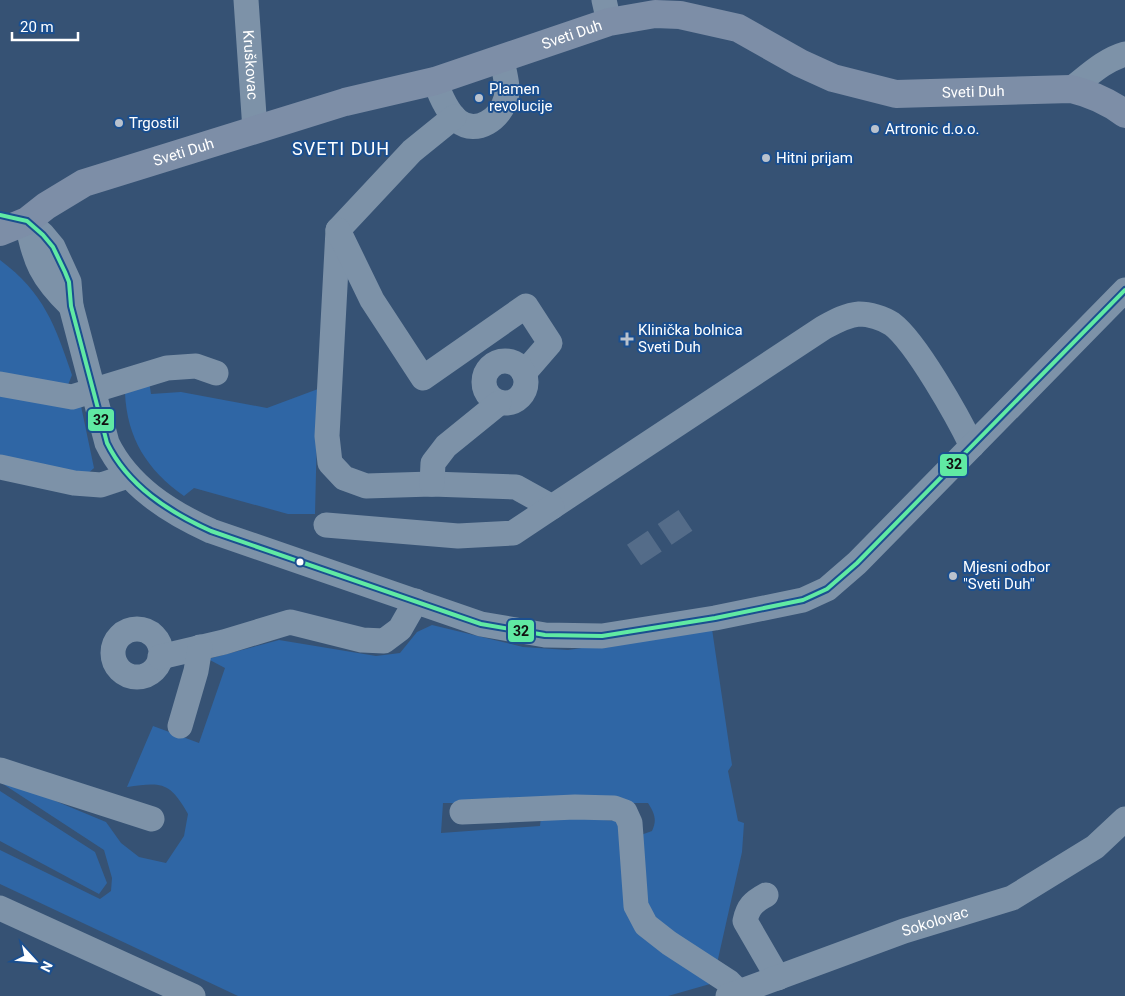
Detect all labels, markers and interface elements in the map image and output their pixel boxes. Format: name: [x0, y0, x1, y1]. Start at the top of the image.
scale bar: [12, 10, 79, 42]
street label: Sveti Duh: [539, 16, 604, 53]
text: 20 m: [20, 18, 54, 36]
street label: Kruškovac: [239, 29, 262, 100]
place label: Plamen revolucije: [489, 80, 553, 115]
street label: Sveti Duh: [942, 82, 1005, 102]
marker: Plamen revolucije: [473, 92, 485, 104]
place label: Trgostil: [129, 114, 179, 132]
marker: Trgostil: [113, 117, 125, 129]
place label: Artronic d.o.o.: [885, 120, 980, 138]
marker: Artronic d.o.o.: [869, 123, 881, 135]
street label: Sveti Duh: [151, 134, 216, 170]
district label: SVETI DUH: [292, 138, 390, 159]
place label: Hitni prijam: [776, 149, 853, 167]
marker: Hitni prijam: [760, 152, 772, 164]
place label: Klinička bolnica Sveti Duh: [638, 321, 743, 356]
marker: Klinička bolnica Sveti Duh: [620, 332, 634, 346]
line badge: 32: [87, 408, 115, 432]
text: 32: [93, 412, 109, 428]
line badge: 32: [939, 453, 968, 477]
text: 32: [946, 456, 962, 472]
unlabelled marker: [295, 557, 305, 567]
place label: Mjesni odbor "Sveti Duh": [963, 558, 1050, 593]
marker: Mjesni odbor "Sveti Duh": [947, 570, 959, 582]
line badge: 32: [507, 619, 535, 643]
text: 32: [513, 623, 529, 639]
street label: Sokolovac: [899, 903, 971, 940]
north arrow: [10, 936, 60, 986]
text: N: [37, 959, 56, 975]

